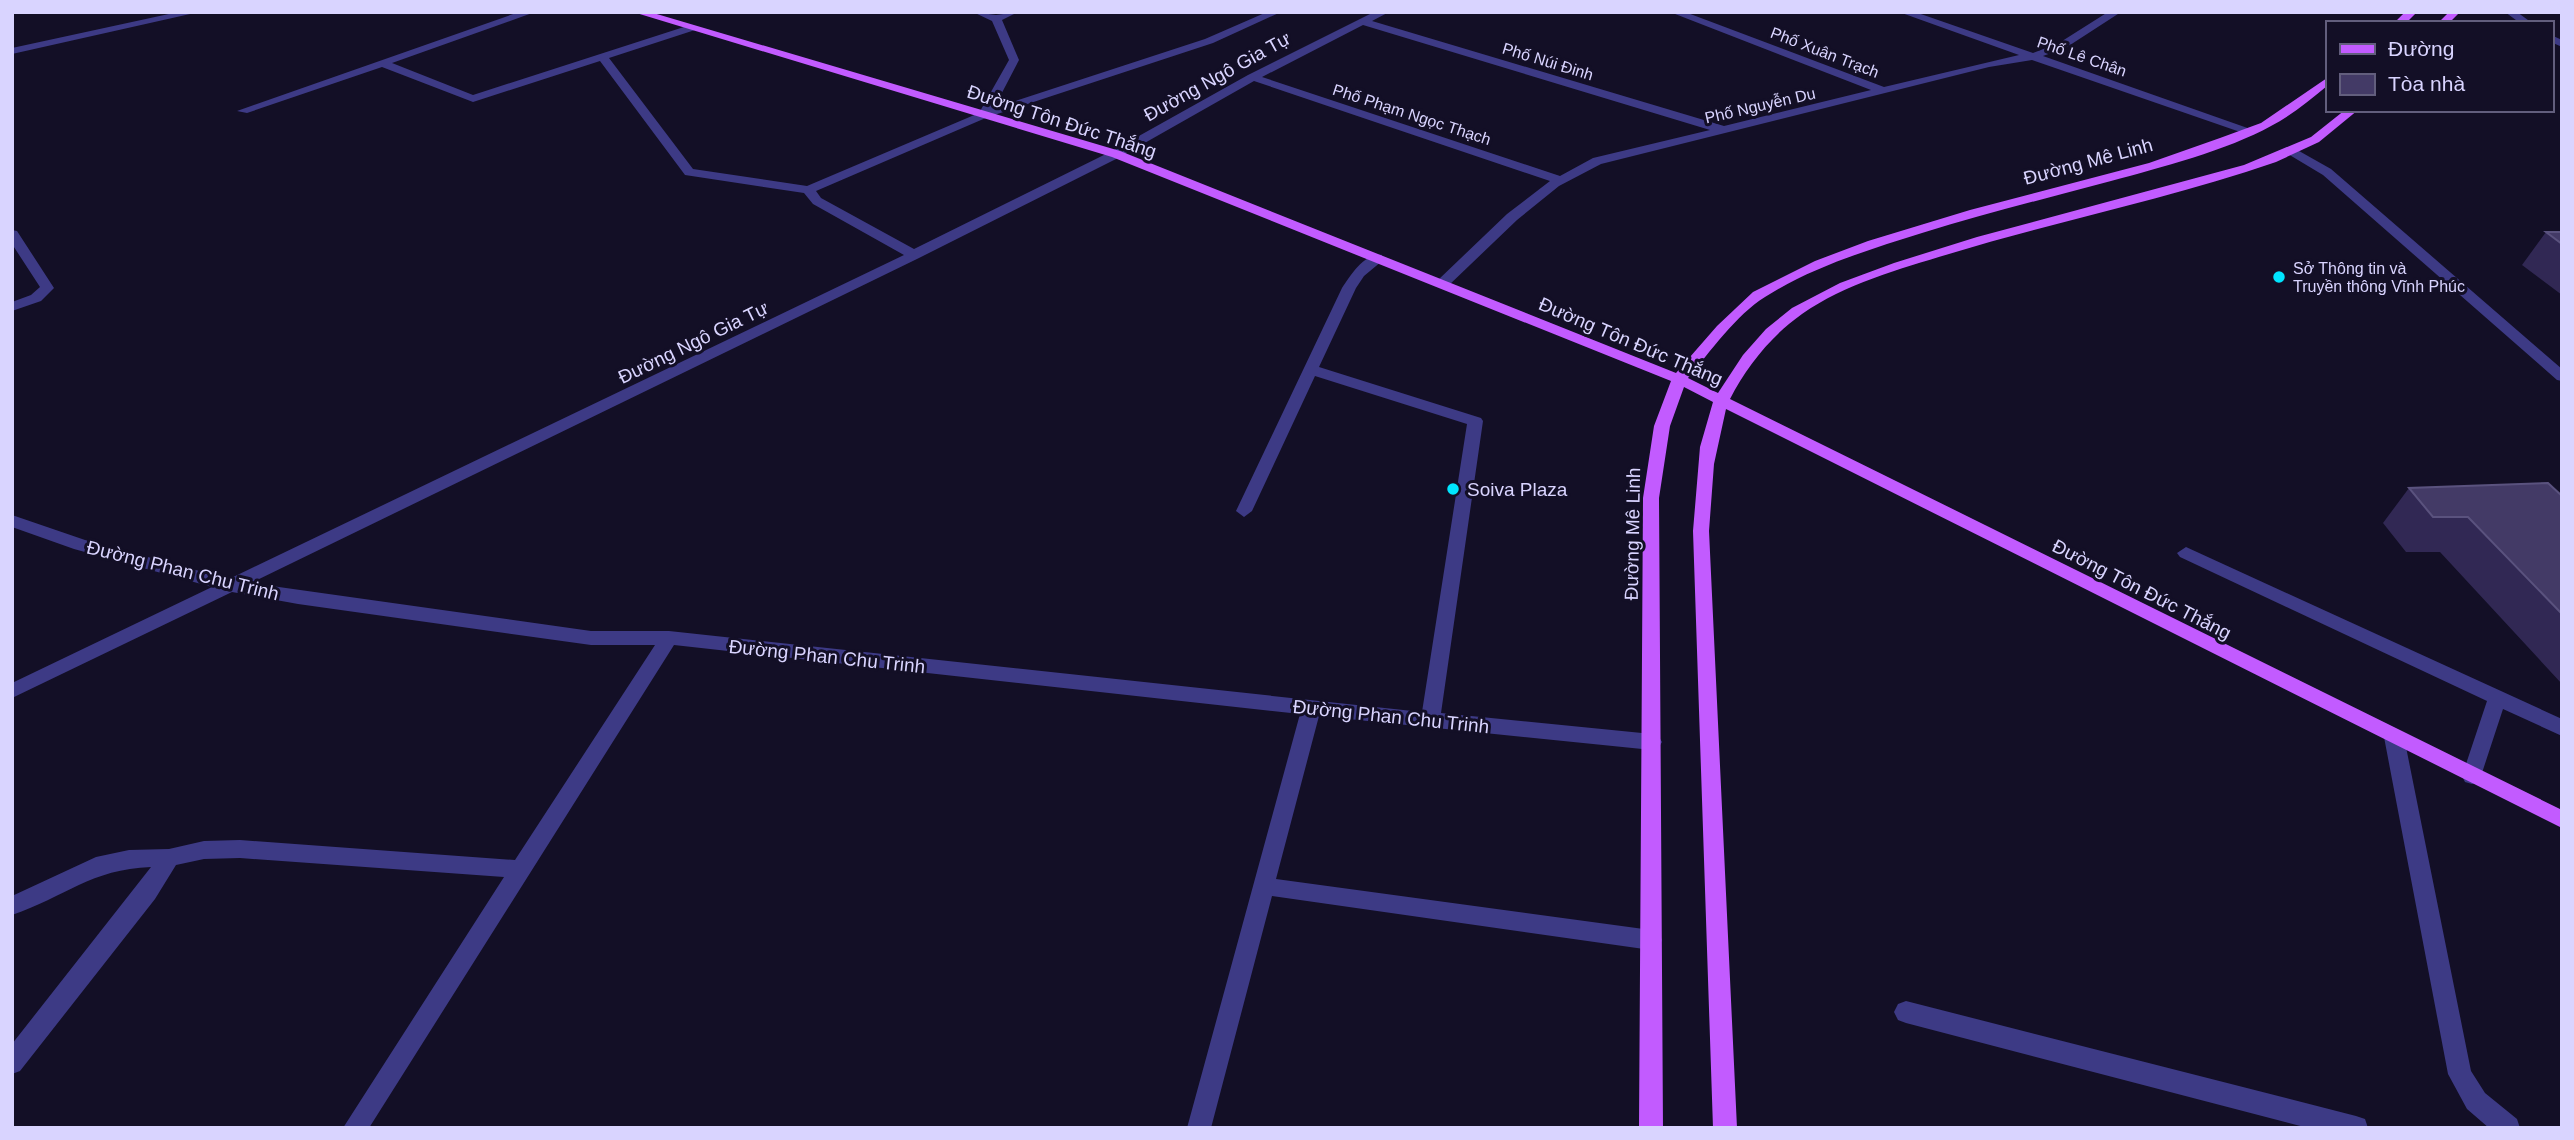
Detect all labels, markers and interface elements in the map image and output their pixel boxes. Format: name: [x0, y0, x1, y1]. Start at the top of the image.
legend: [2326, 21, 2553, 112]
street label: Phố Xuân Trạch: [1768, 24, 1881, 81]
street label: Đường Ngô Gia Tự: [1140, 27, 1294, 125]
street label: Phố Lê Chân: [2035, 33, 2129, 80]
text: Đường: [2388, 37, 2454, 60]
street label: Phố Núi Đinh: [1500, 40, 1595, 83]
text: Tòa nhà: [2388, 72, 2465, 95]
street label: Đường Tôn Đức Thắng: [965, 81, 1159, 162]
street label: Phố Phạm Ngọc Thạch: [1331, 81, 1493, 148]
street label: Phố Nguyễn Du: [1703, 84, 1817, 126]
street label: Đường Mê Linh: [2021, 134, 2155, 189]
place label: Sở Thông tin và Truyền thông Vĩnh Phúc: [2293, 260, 2465, 295]
marker: Sở Thông tin và Truyền thông Vĩnh Phúc: [2271, 269, 2287, 285]
street label: Đường Tôn Đức Thắng: [1536, 293, 1726, 390]
street label: Đường Ngô Gia Tự: [615, 297, 772, 388]
street label: Đường Mê Linh: [1621, 467, 1644, 601]
place label: Soiva Plaza: [1467, 479, 1568, 500]
marker: Soiva Plaza: [1445, 481, 1461, 497]
street label: Đường Tôn Đức Thắng: [2049, 535, 2235, 644]
street label: Đường Phan Chu Trinh: [85, 536, 281, 605]
street label: Đường Phan Chu Trinh: [728, 636, 926, 677]
street label: Đường Phan Chu Trinh: [1292, 696, 1490, 737]

